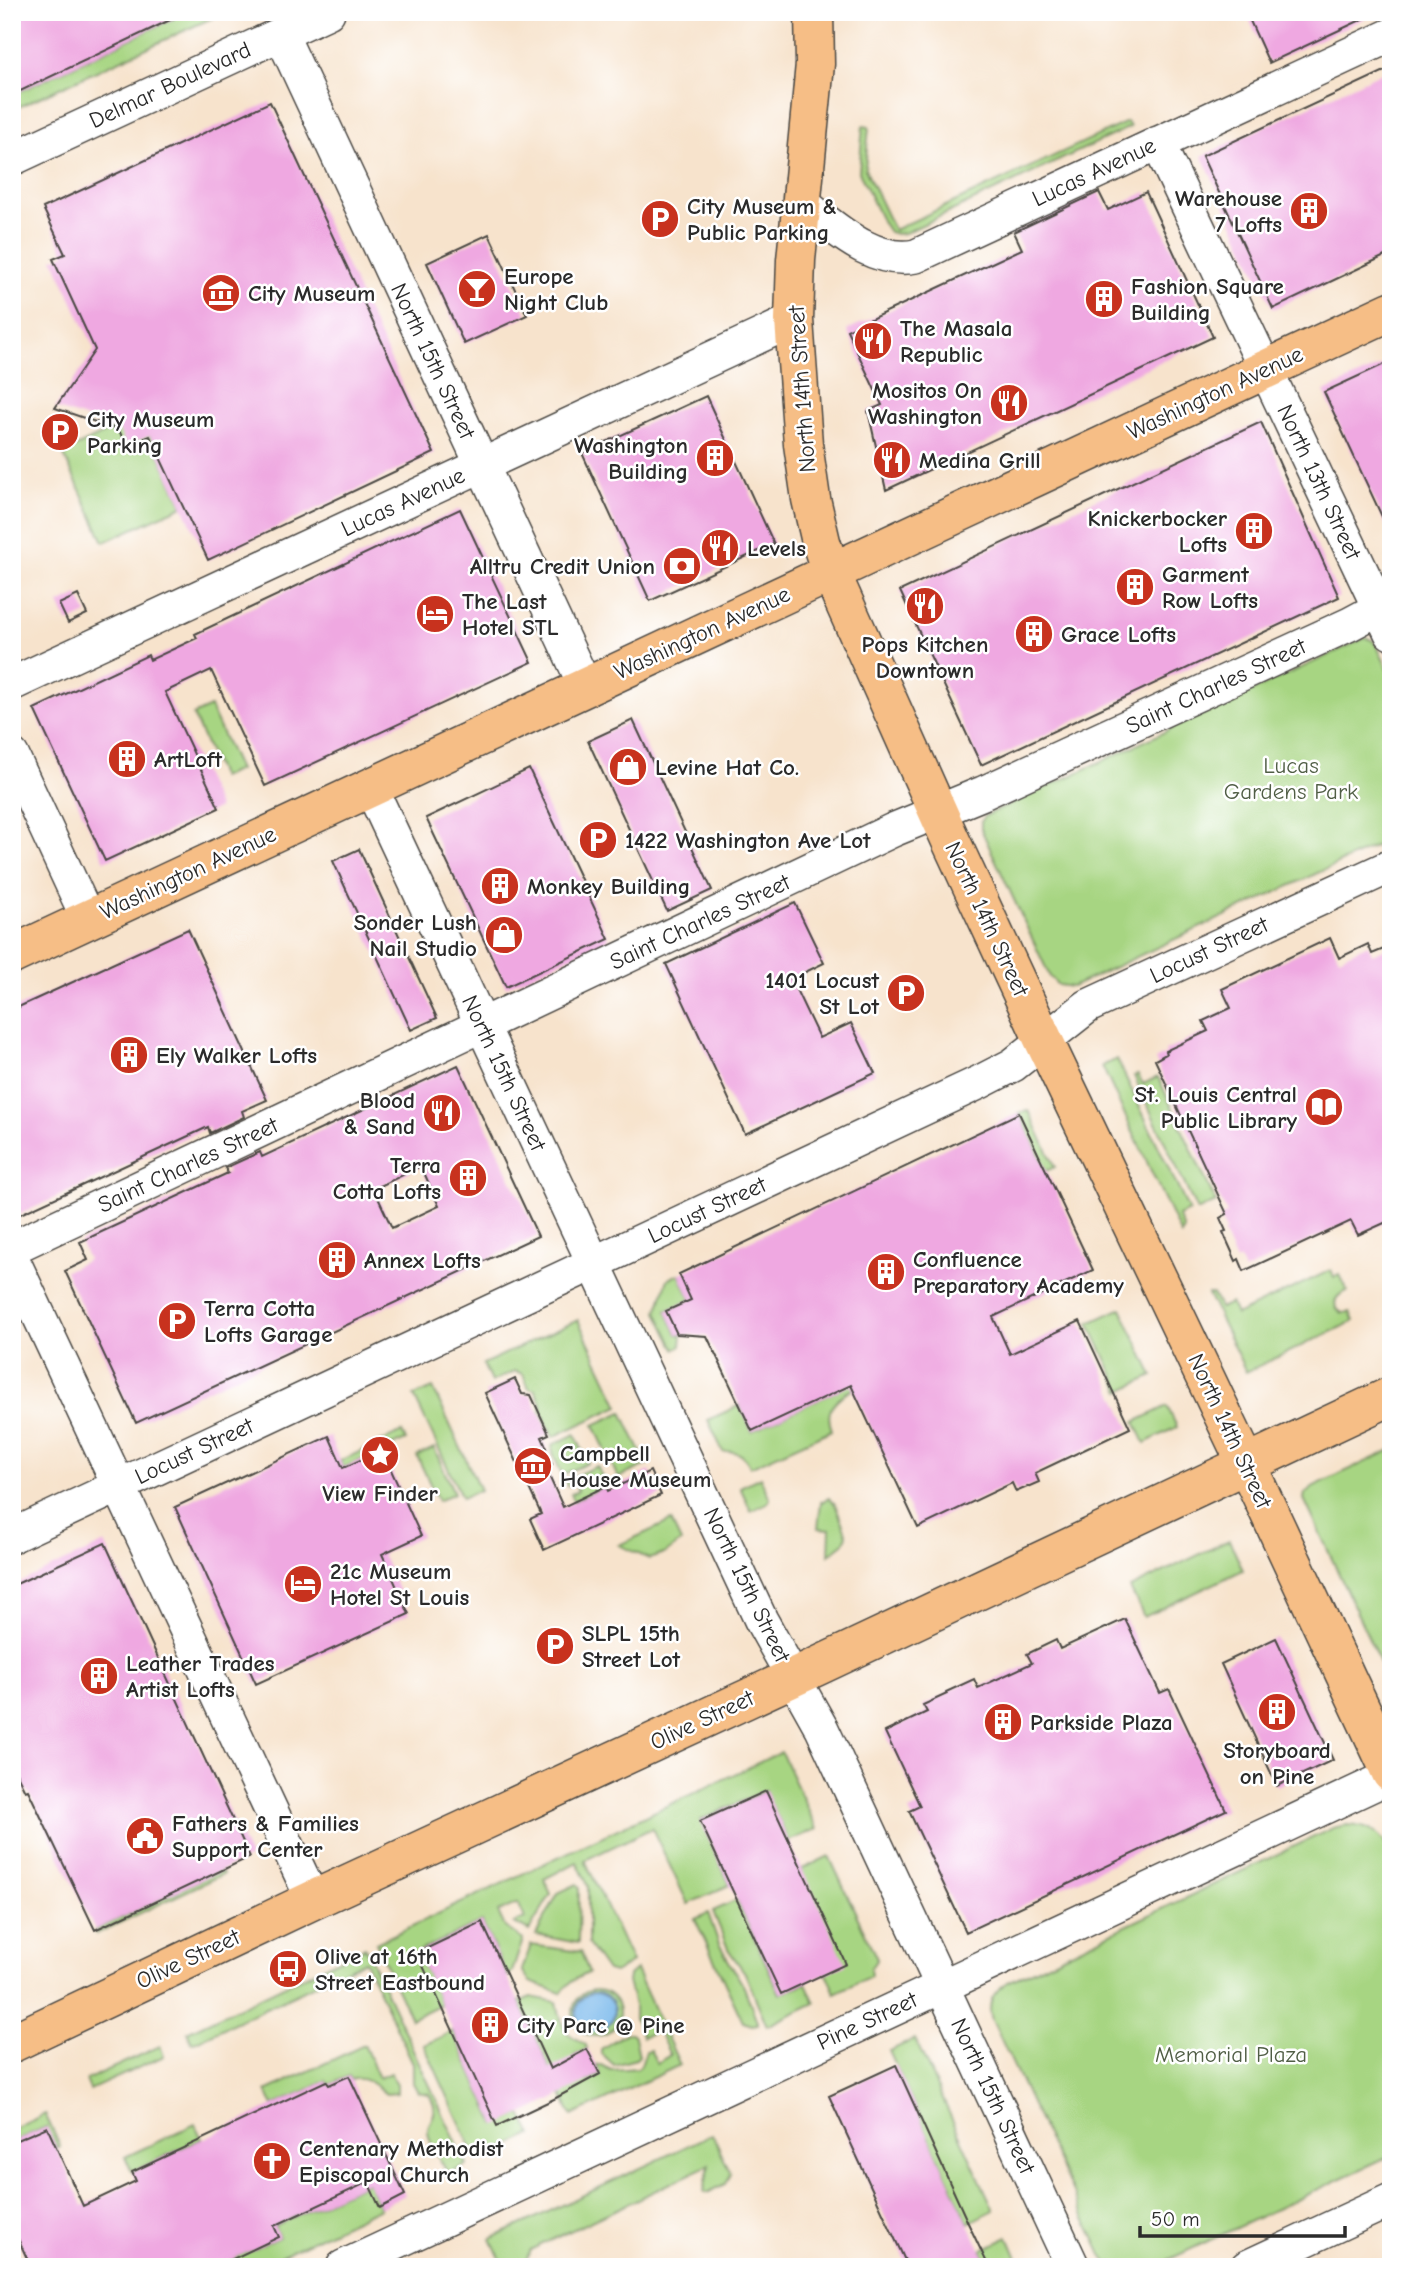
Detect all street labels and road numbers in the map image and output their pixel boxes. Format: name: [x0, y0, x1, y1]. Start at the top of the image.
street label: Delmar Boulevard: [85, 36, 255, 134]
street label: Lucas Avenue: [1028, 132, 1160, 212]
street label: North 15th Street: [385, 279, 481, 444]
street label: North 14th Street: [783, 303, 821, 473]
street label: Washington Avenue: [1123, 340, 1307, 446]
street label: North 13th Street: [1271, 400, 1367, 565]
street label: Lucas Avenue: [337, 462, 469, 542]
street label: Washington Avenue: [610, 580, 794, 686]
street label: Saint Charles Street: [1122, 632, 1312, 740]
street label: Washington Avenue: [96, 820, 280, 926]
street label: North 14th Street: [939, 837, 1035, 1002]
street label: Saint Charles Street: [606, 868, 796, 976]
street label: Locust Street: [1145, 910, 1274, 989]
street label: North 15th Street: [456, 991, 552, 1156]
street label: Saint Charles Street: [94, 1111, 284, 1219]
street label: Locust Street: [643, 1170, 772, 1249]
street label: North 14th Street: [1182, 1349, 1278, 1514]
street label: Locust Street: [130, 1411, 259, 1490]
street label: North 15th Street: [698, 1503, 797, 1668]
street label: Olive Street: [646, 1684, 759, 1756]
street label: Olive Street: [132, 1923, 245, 1995]
street label: Pine Street: [813, 1985, 923, 2056]
street label: North 15th Street: [945, 2014, 1041, 2179]

